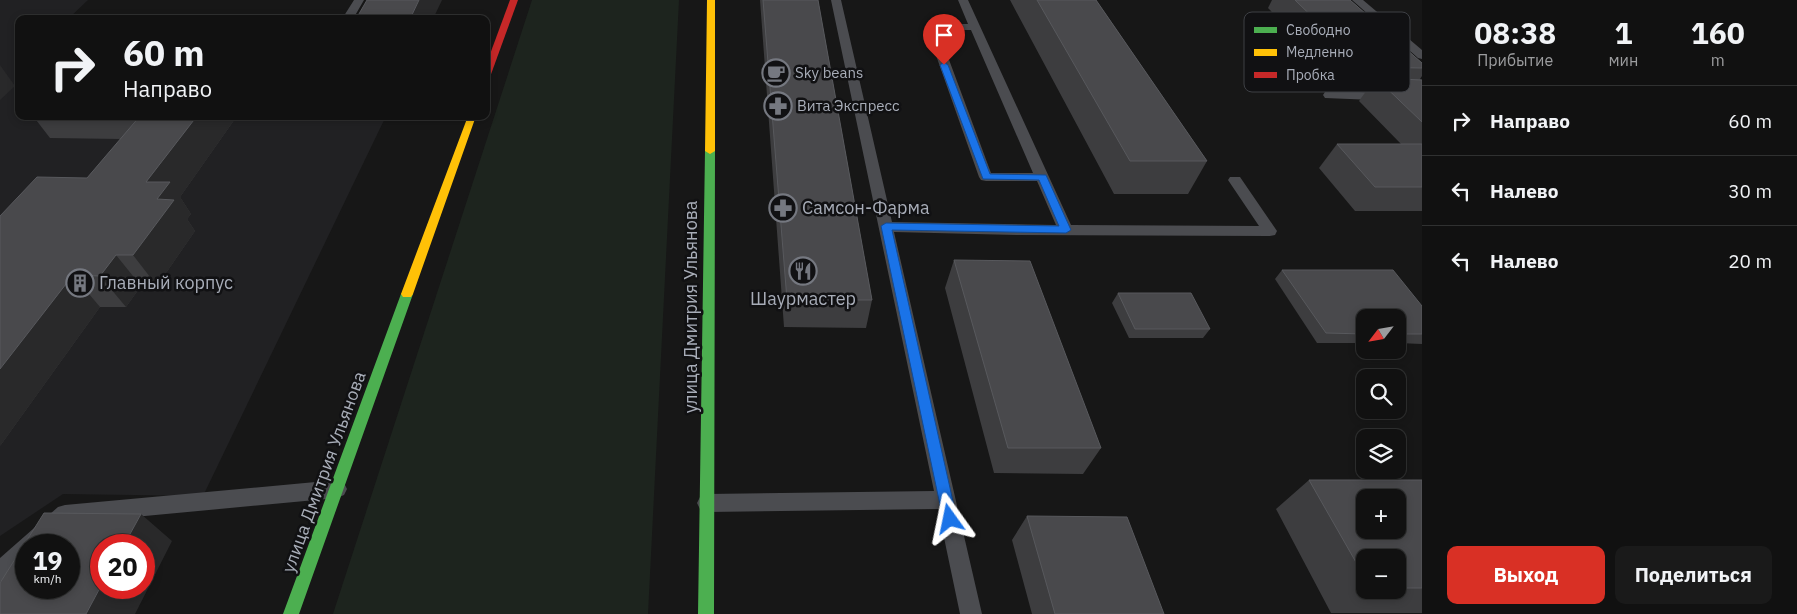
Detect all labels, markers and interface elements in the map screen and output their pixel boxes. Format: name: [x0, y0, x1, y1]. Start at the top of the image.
legend: [1244, 12, 1410, 92]
text: 08:38: [1474, 13, 1556, 52]
text: 1: [1614, 13, 1632, 52]
text: 160: [1691, 13, 1745, 52]
pin: [923, 14, 965, 65]
icon: arrive: [930, 21, 958, 49]
text: Свободно: [1286, 21, 1351, 39]
text: 60 m: [123, 30, 205, 76]
icon: right: [40, 35, 105, 100]
text: Медленно: [1286, 43, 1354, 61]
text: Прибытие: [1477, 50, 1553, 70]
text: мин: [1608, 50, 1638, 70]
text: m: [1711, 50, 1725, 70]
cafe icon: Sky beans: [761, 58, 791, 88]
place label: Sky beans: [795, 63, 863, 82]
text: Пробка: [1286, 66, 1335, 84]
text: Направо: [123, 74, 212, 103]
pharmacy icon: Вита Экспресс: [763, 91, 793, 121]
place label: Вита Экспресс: [797, 96, 900, 115]
icon: right: [1447, 107, 1475, 135]
text: Направо: [1490, 109, 1570, 133]
text: 60 m: [1728, 109, 1772, 133]
icon: left: [1447, 177, 1475, 205]
text: Налево: [1490, 179, 1559, 203]
text: 30 m: [1728, 179, 1772, 203]
pharmacy icon: Самсон-Фарма: [768, 193, 798, 223]
place label: Самсон-Фарма: [802, 196, 930, 219]
street label: улица Дмитрия Ульянова: [679, 200, 702, 413]
icon: left: [1447, 247, 1475, 275]
text: Налево: [1490, 249, 1559, 273]
text: 20 m: [1728, 249, 1772, 273]
restaurant icon: Шаурмастер: [788, 256, 818, 286]
building icon: Главный корпус: [65, 268, 95, 298]
place label: Главный корпус: [99, 271, 233, 294]
place label: Шаурмастер: [750, 287, 856, 310]
north arrow: [1356, 309, 1406, 359]
map controls: [1356, 309, 1406, 599]
street label: улица Дмитрия Ульянова: [276, 368, 371, 576]
button: search: [1356, 369, 1406, 419]
button: layers: [1356, 429, 1406, 479]
button: +: [1356, 489, 1406, 539]
position arrow: [923, 492, 975, 544]
speed limit sign: 20: [90, 534, 155, 599]
text: 19: [32, 544, 63, 577]
button: Выход: [1447, 546, 1605, 604]
button: Поделиться: [1615, 546, 1772, 604]
button: −: [1356, 549, 1406, 599]
text: km/h: [33, 571, 62, 586]

